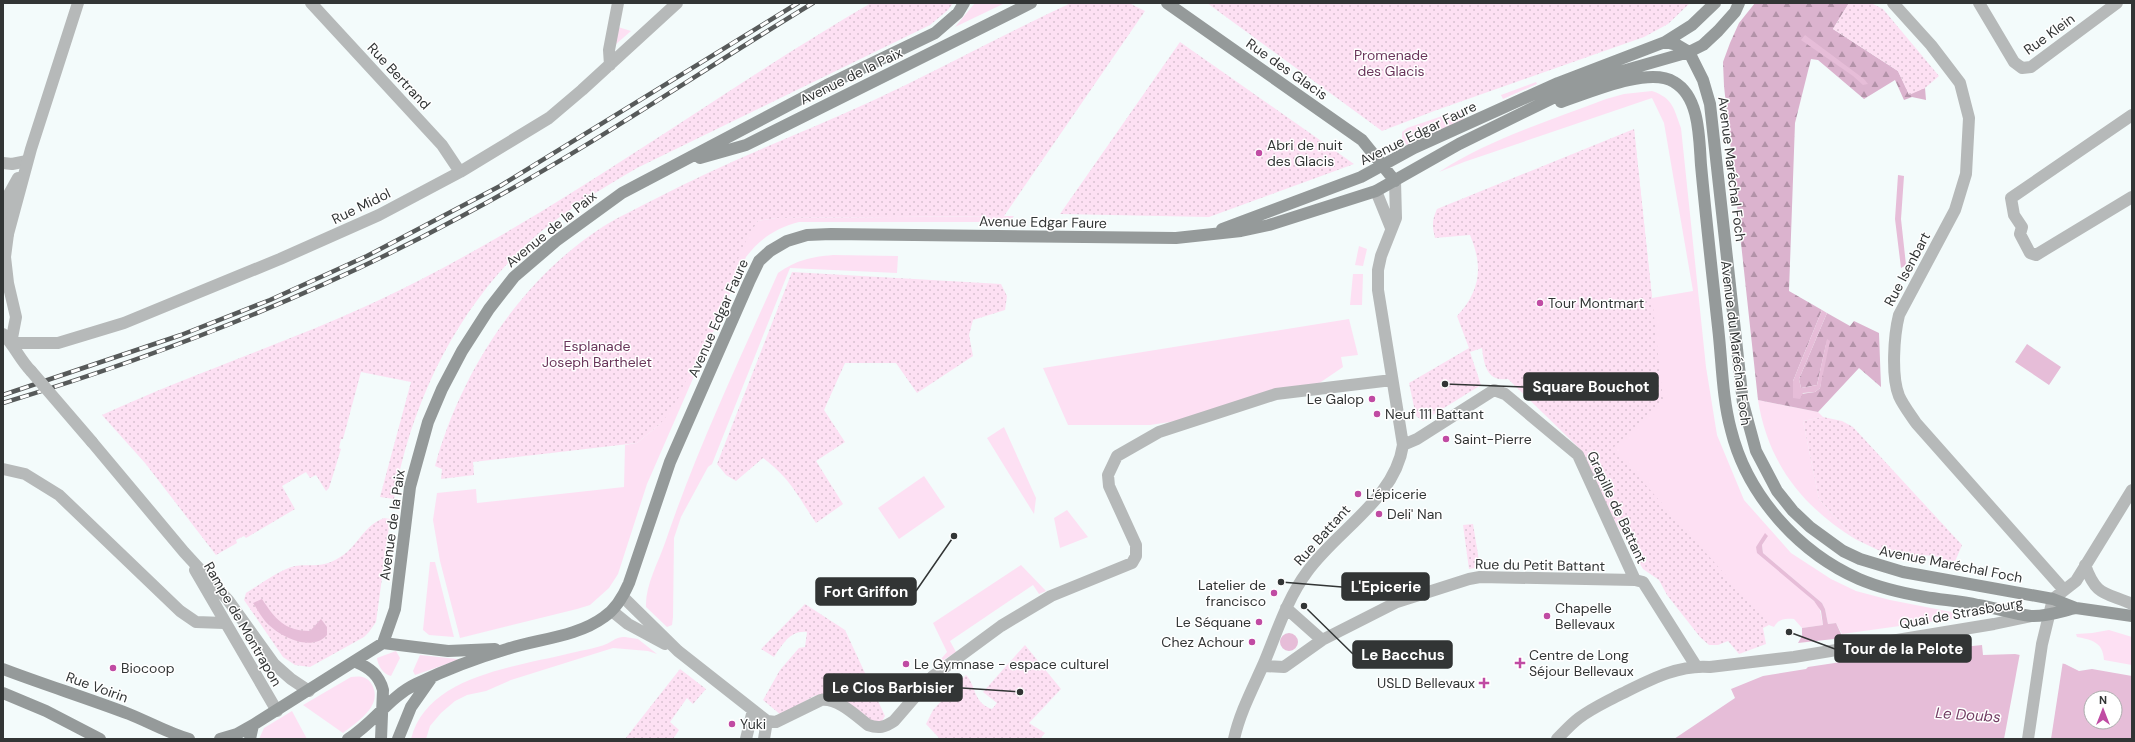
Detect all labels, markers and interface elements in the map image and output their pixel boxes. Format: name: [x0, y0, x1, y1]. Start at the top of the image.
street label: Rue Klein: [2020, 9, 2078, 59]
street label: Rue des Glacis: [1243, 34, 1331, 104]
street label: Rue Bertrand: [364, 39, 434, 113]
street label: Avenue de la Paix: [797, 43, 905, 109]
park label: Promenade des Glacis: [1354, 46, 1428, 80]
street label: Avenue Maréchal Foch: [1714, 96, 1750, 242]
street label: Avenue Edgar Faure: [1357, 97, 1479, 169]
place label: Abri de nuit des Glacis: [1267, 136, 1343, 170]
marker: Abri de nuit des Glacis: [1254, 148, 1264, 158]
street label: Rue Midol: [329, 184, 393, 228]
street label: Avenue de la Paix: [502, 187, 600, 271]
street label: Avenue Edgar Faure: [979, 212, 1107, 232]
street label: Rue Isenbart: [1880, 229, 1934, 309]
street label: Avenue Edgar Faure: [684, 256, 752, 380]
street label: Avenue du Maréchal Foch: [1717, 259, 1755, 427]
place label: Tour Montmart: [1548, 294, 1644, 312]
marker: Tour Montmart: [1535, 298, 1545, 308]
park label: Esplanade Joseph Barthelet: [542, 337, 652, 371]
callout: Square Bouchot: [1524, 373, 1658, 400]
text: Square Bouchot: [1532, 377, 1650, 397]
place label: Le Galop: [1307, 390, 1364, 408]
marker: Le Galop: [1367, 394, 1377, 404]
place label: Neuf 111 Battant: [1385, 405, 1484, 423]
marker: Neuf 111 Battant: [1372, 409, 1382, 419]
place label: Saint-Pierre: [1454, 430, 1532, 448]
marker: Saint-Pierre: [1441, 434, 1451, 444]
street label: Grapille de Battant: [1583, 448, 1651, 566]
street label: Avenue de la Paix: [375, 468, 409, 582]
place label: L'épicerie: [1366, 485, 1427, 503]
marker: L'épicerie: [1353, 489, 1363, 499]
street label: Rue Battant: [1290, 501, 1354, 569]
place label: Deli' Nan: [1387, 505, 1442, 523]
marker: Deli' Nan: [1374, 509, 1384, 519]
street label: Avenue Maréchal Foch: [1878, 541, 2024, 587]
street label: Rue du Petit Battant: [1475, 555, 1605, 575]
street label: Rampe de Montrapon: [200, 559, 286, 689]
callout: L'Epicerie: [1342, 573, 1429, 600]
place label: Latelier de francisco: [1198, 576, 1266, 610]
text: L'Epicerie: [1351, 577, 1421, 597]
callout: Fort Griffon: [816, 578, 916, 605]
text: Fort Griffon: [824, 582, 908, 602]
marker: Latelier de francisco: [1269, 588, 1279, 598]
street label: Quai de Strasbourg: [1898, 593, 2024, 633]
place label: Chapelle Bellevaux: [1555, 599, 1615, 633]
marker: Chapelle Bellevaux: [1542, 611, 1552, 621]
place label: Le Séquane: [1176, 613, 1251, 631]
marker: Le Séquane: [1254, 617, 1264, 627]
place label: Chez Achour: [1161, 633, 1244, 651]
callout: Tour de la Pelote: [1835, 635, 1971, 662]
marker: Chez Achour: [1247, 637, 1257, 647]
text: Tour de la Pelote: [1843, 639, 1963, 659]
callout: Le Bacchus: [1353, 641, 1452, 668]
text: Le Bacchus: [1361, 645, 1445, 665]
place label: Centre de Long Séjour Bellevaux: [1529, 646, 1634, 680]
place label: Le Gymnase - espace culturel: [914, 655, 1109, 673]
marker: Centre de Long Séjour Bellevaux: [1514, 657, 1526, 669]
place label: Biocoop: [121, 659, 175, 677]
marker: Le Gymnase - espace culturel: [901, 659, 911, 669]
marker: Biocoop: [108, 663, 118, 673]
street label: Rue Voirin: [64, 667, 130, 707]
callout: Le Clos Barbisier: [824, 674, 962, 701]
place label: USLD Bellevaux: [1377, 674, 1475, 692]
marker: USLD Bellevaux: [1478, 677, 1490, 689]
text: Le Clos Barbisier: [832, 678, 954, 698]
north arrow: [2083, 690, 2123, 730]
text: N: [2099, 693, 2107, 707]
water label: Le Doubs: [1935, 703, 2001, 727]
place label: Yuki: [740, 715, 766, 733]
marker: Yuki: [727, 719, 737, 729]

